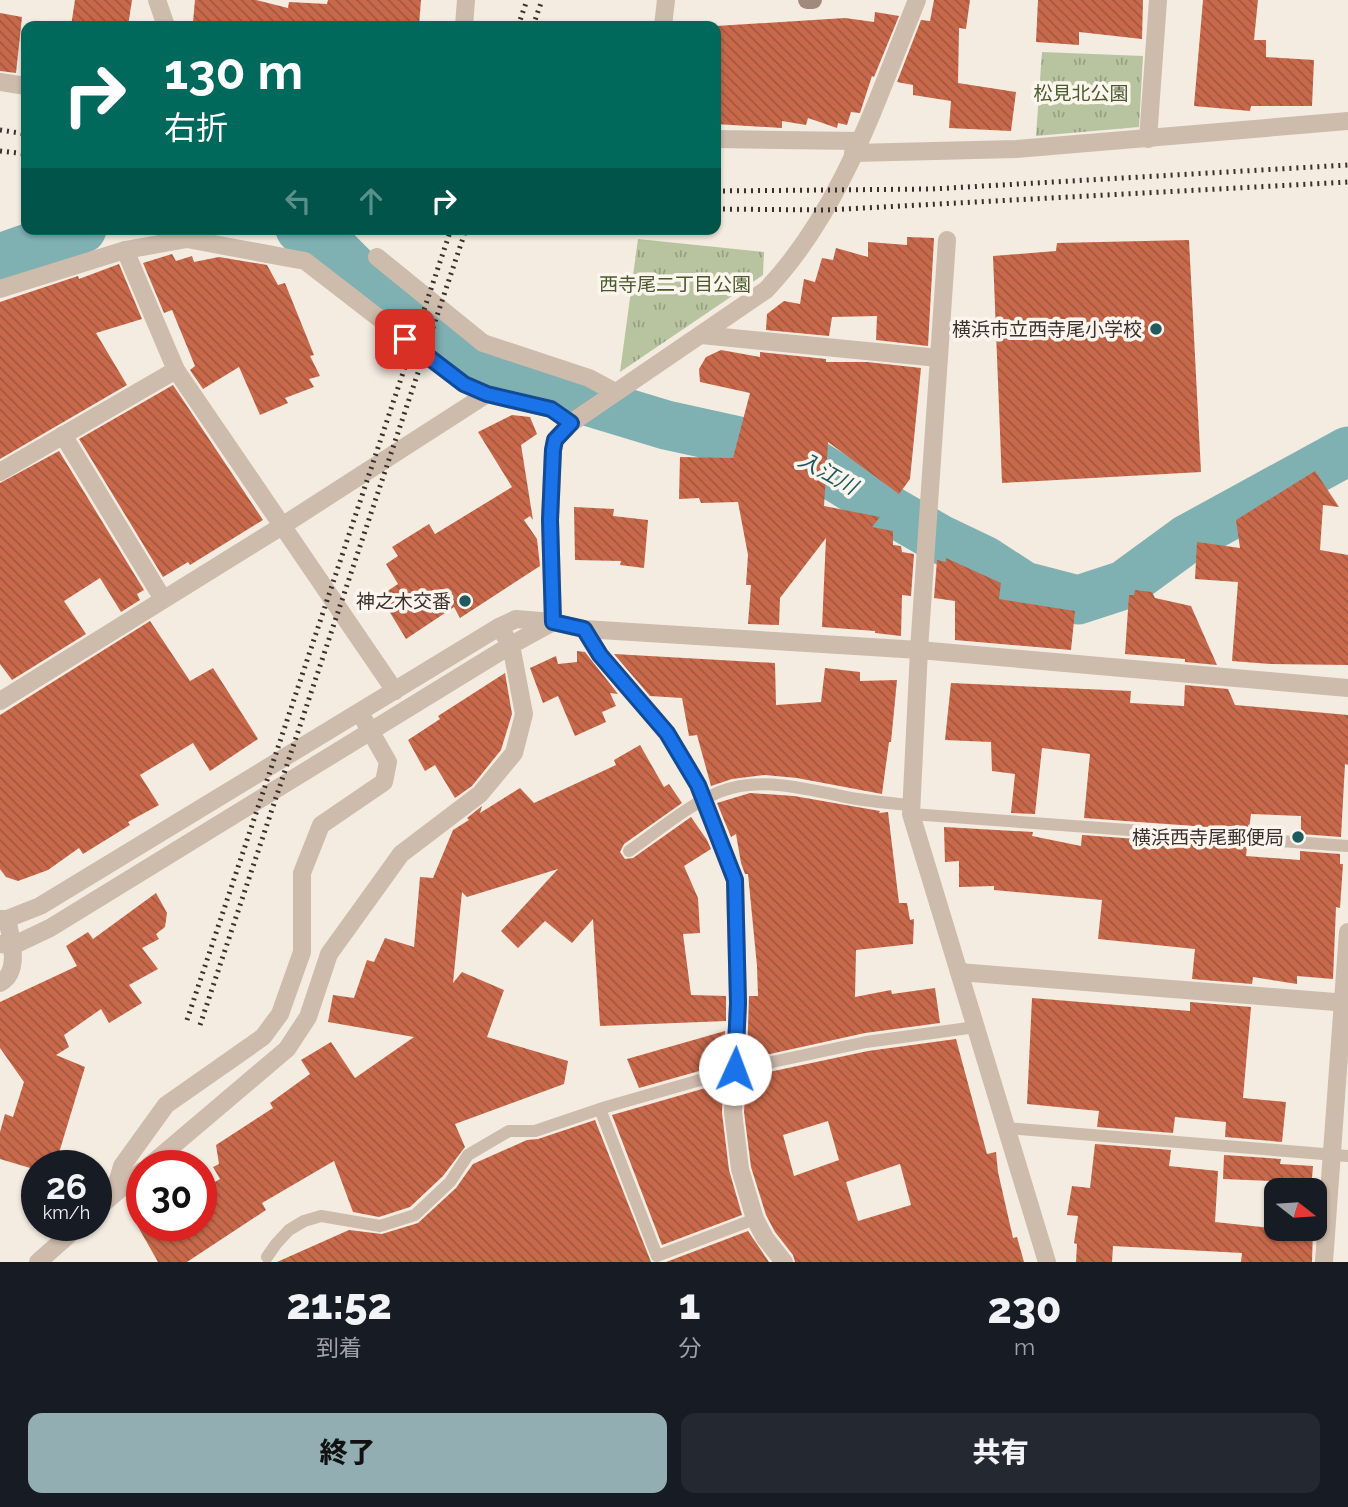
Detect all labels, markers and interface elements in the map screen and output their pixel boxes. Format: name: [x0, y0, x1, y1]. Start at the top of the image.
text: 130 m: [164, 43, 303, 100]
icon: right: [49, 49, 140, 140]
park label: 松見北公園: [1033, 82, 1129, 104]
text: 右折: [164, 109, 228, 146]
icon: left: [279, 182, 317, 220]
icon: ahead: [352, 182, 390, 220]
icon: right: [425, 182, 463, 220]
park label: 西寺尾二丁目公園: [599, 273, 751, 295]
pin: [375, 309, 435, 369]
place label: 横浜市立西寺尾小学校: [952, 318, 1142, 340]
icon: arrive: [386, 320, 424, 358]
marker: 横浜市立西寺尾小学校: [1148, 321, 1164, 337]
water label: 入江川: [794, 447, 863, 500]
place label: 神之木交番: [356, 590, 451, 612]
marker: 神之木交番: [457, 593, 473, 609]
place label: 横浜西寺尾郵便局: [1132, 826, 1284, 848]
marker: 横浜西寺尾郵便局: [1290, 829, 1306, 845]
position arrow: [698, 1032, 772, 1106]
speed limit sign: 30: [126, 1150, 217, 1241]
text: 26: [46, 1166, 87, 1207]
north arrow: [1264, 1178, 1326, 1241]
map controls: [1264, 1178, 1327, 1241]
text: km/h: [43, 1202, 90, 1223]
text: 21:52: [286, 1280, 392, 1329]
text: 1: [679, 1280, 701, 1329]
text: 230: [988, 1284, 1062, 1333]
text: m: [1014, 1333, 1035, 1360]
text: 到着: [316, 1334, 362, 1361]
text: 分: [678, 1334, 701, 1361]
button: 終了: [28, 1413, 667, 1493]
button: 共有: [681, 1413, 1320, 1493]

